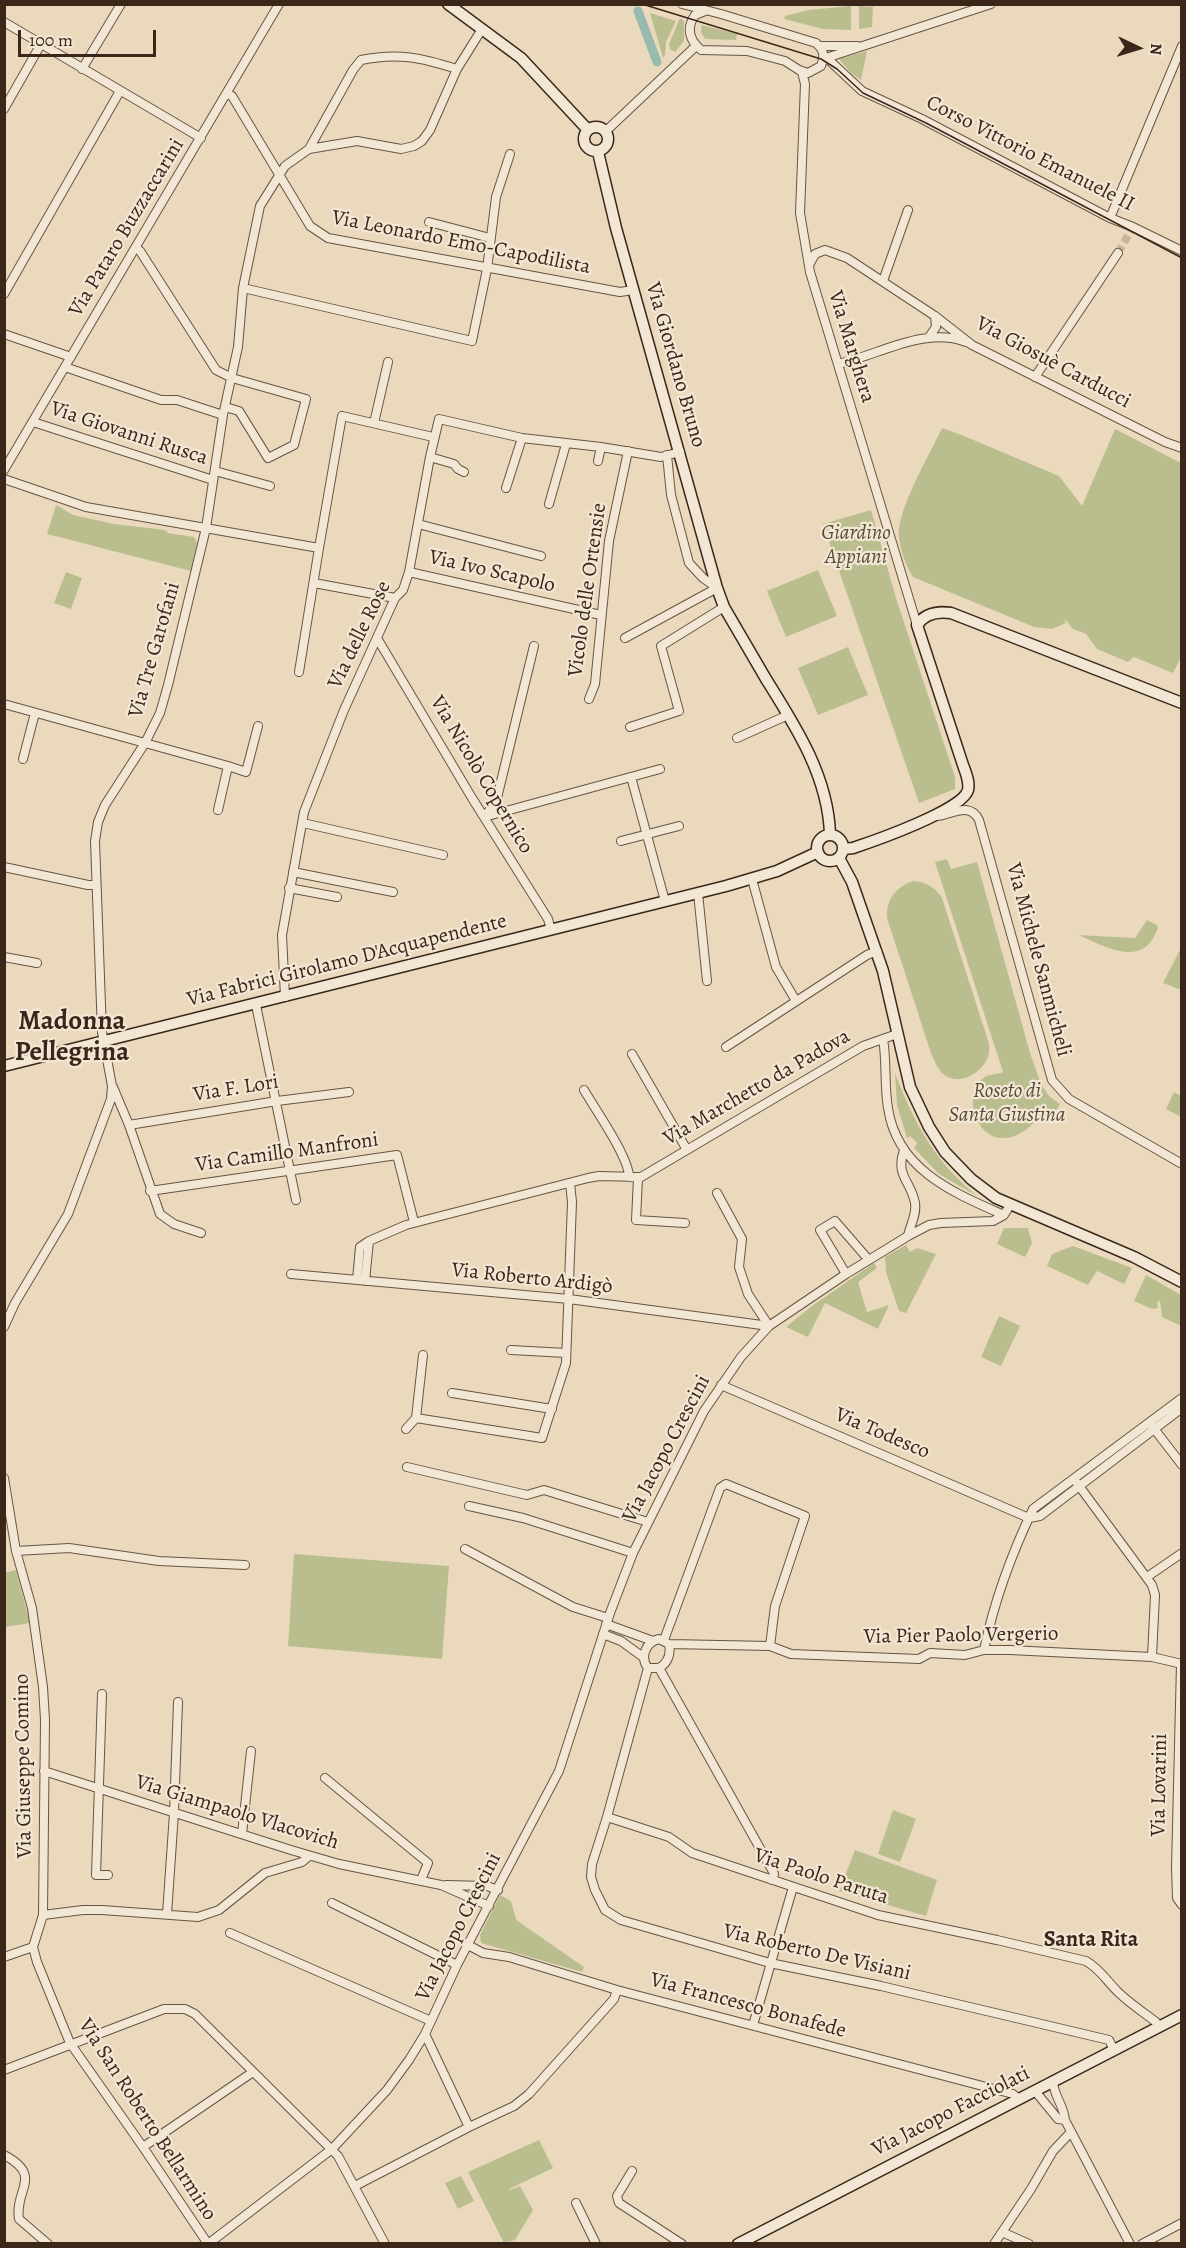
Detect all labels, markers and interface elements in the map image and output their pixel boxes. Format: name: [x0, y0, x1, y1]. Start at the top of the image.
scale bar: [21, 18, 159, 56]
north arrow: [1108, 18, 1168, 78]
text: 100 m: [29, 28, 73, 52]
text: N: [1145, 43, 1167, 56]
street label: Corso Vittorio Emanuele II: [922, 91, 1138, 217]
street label: Via Pataro Buzzaccarini: [64, 134, 190, 322]
street label: Via Leonardo Emo-Capodilista: [330, 206, 592, 280]
street label: Via Giordano Bruno: [639, 280, 711, 450]
street label: Via Marghera: [822, 288, 880, 406]
street label: Via Giosuè Carducci: [971, 312, 1135, 414]
street label: Via Giovanni Rusca: [47, 397, 211, 471]
street label: Vicolo delle Ortensie: [563, 501, 613, 679]
park label: Giardino Appiani: [821, 521, 891, 571]
street label: Via Ivo Scapolo: [426, 545, 558, 599]
street label: Via delle Rose: [323, 577, 397, 693]
street label: Via Tre Garofani: [124, 579, 186, 721]
street label: Via Nicolò Copernico: [424, 692, 538, 858]
street label: Via Michele Sanmicheli: [1000, 860, 1076, 1060]
street label: Via Fabrici Girolamo D'Acquapendente: [184, 909, 510, 1013]
district label: Madonna Pellegrina: [15, 1006, 129, 1069]
street label: Via Marchetto da Padova: [659, 1024, 855, 1152]
street label: Via F. Lori: [191, 1070, 281, 1108]
park label: Roseto di Santa Giustina: [949, 1079, 1065, 1129]
street label: Via Camillo Manfroni: [194, 1128, 380, 1178]
street label: Via Roberto Ardigò: [450, 1258, 614, 1300]
street label: Via Jacopo Crescini: [618, 1371, 716, 1527]
street label: Via Todesco: [831, 1403, 933, 1465]
street label: Via Pier Paolo Vergerio: [863, 1622, 1059, 1650]
street label: Via Giuseppe Comino: [10, 1673, 38, 1859]
street label: Via Lovarini: [1147, 1733, 1173, 1837]
street label: Via Giampaolo Vlacovich: [132, 1770, 342, 1856]
street label: Via Paolo Paruta: [751, 1843, 891, 1911]
street label: Via Jacopo Crescini: [411, 1849, 507, 2005]
street label: Via Roberto De Visiani: [721, 1919, 913, 1987]
district label: Santa Rita: [1044, 1928, 1138, 1954]
street label: Via Francesco Bonafede: [647, 1968, 849, 2044]
street label: Via San Roberto Bellarmino: [72, 2014, 222, 2226]
street label: Via Jacopo Facciolati: [868, 2061, 1034, 2163]

